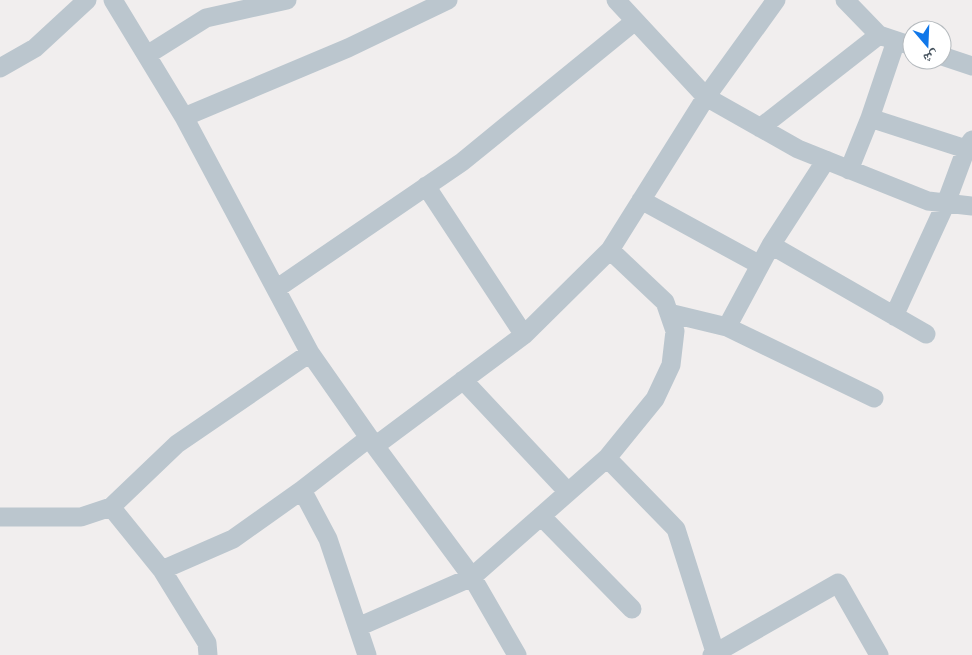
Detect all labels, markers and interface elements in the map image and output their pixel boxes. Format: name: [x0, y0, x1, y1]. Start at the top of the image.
north arrow: [902, 20, 952, 70]
text: ش: [921, 46, 940, 65]

